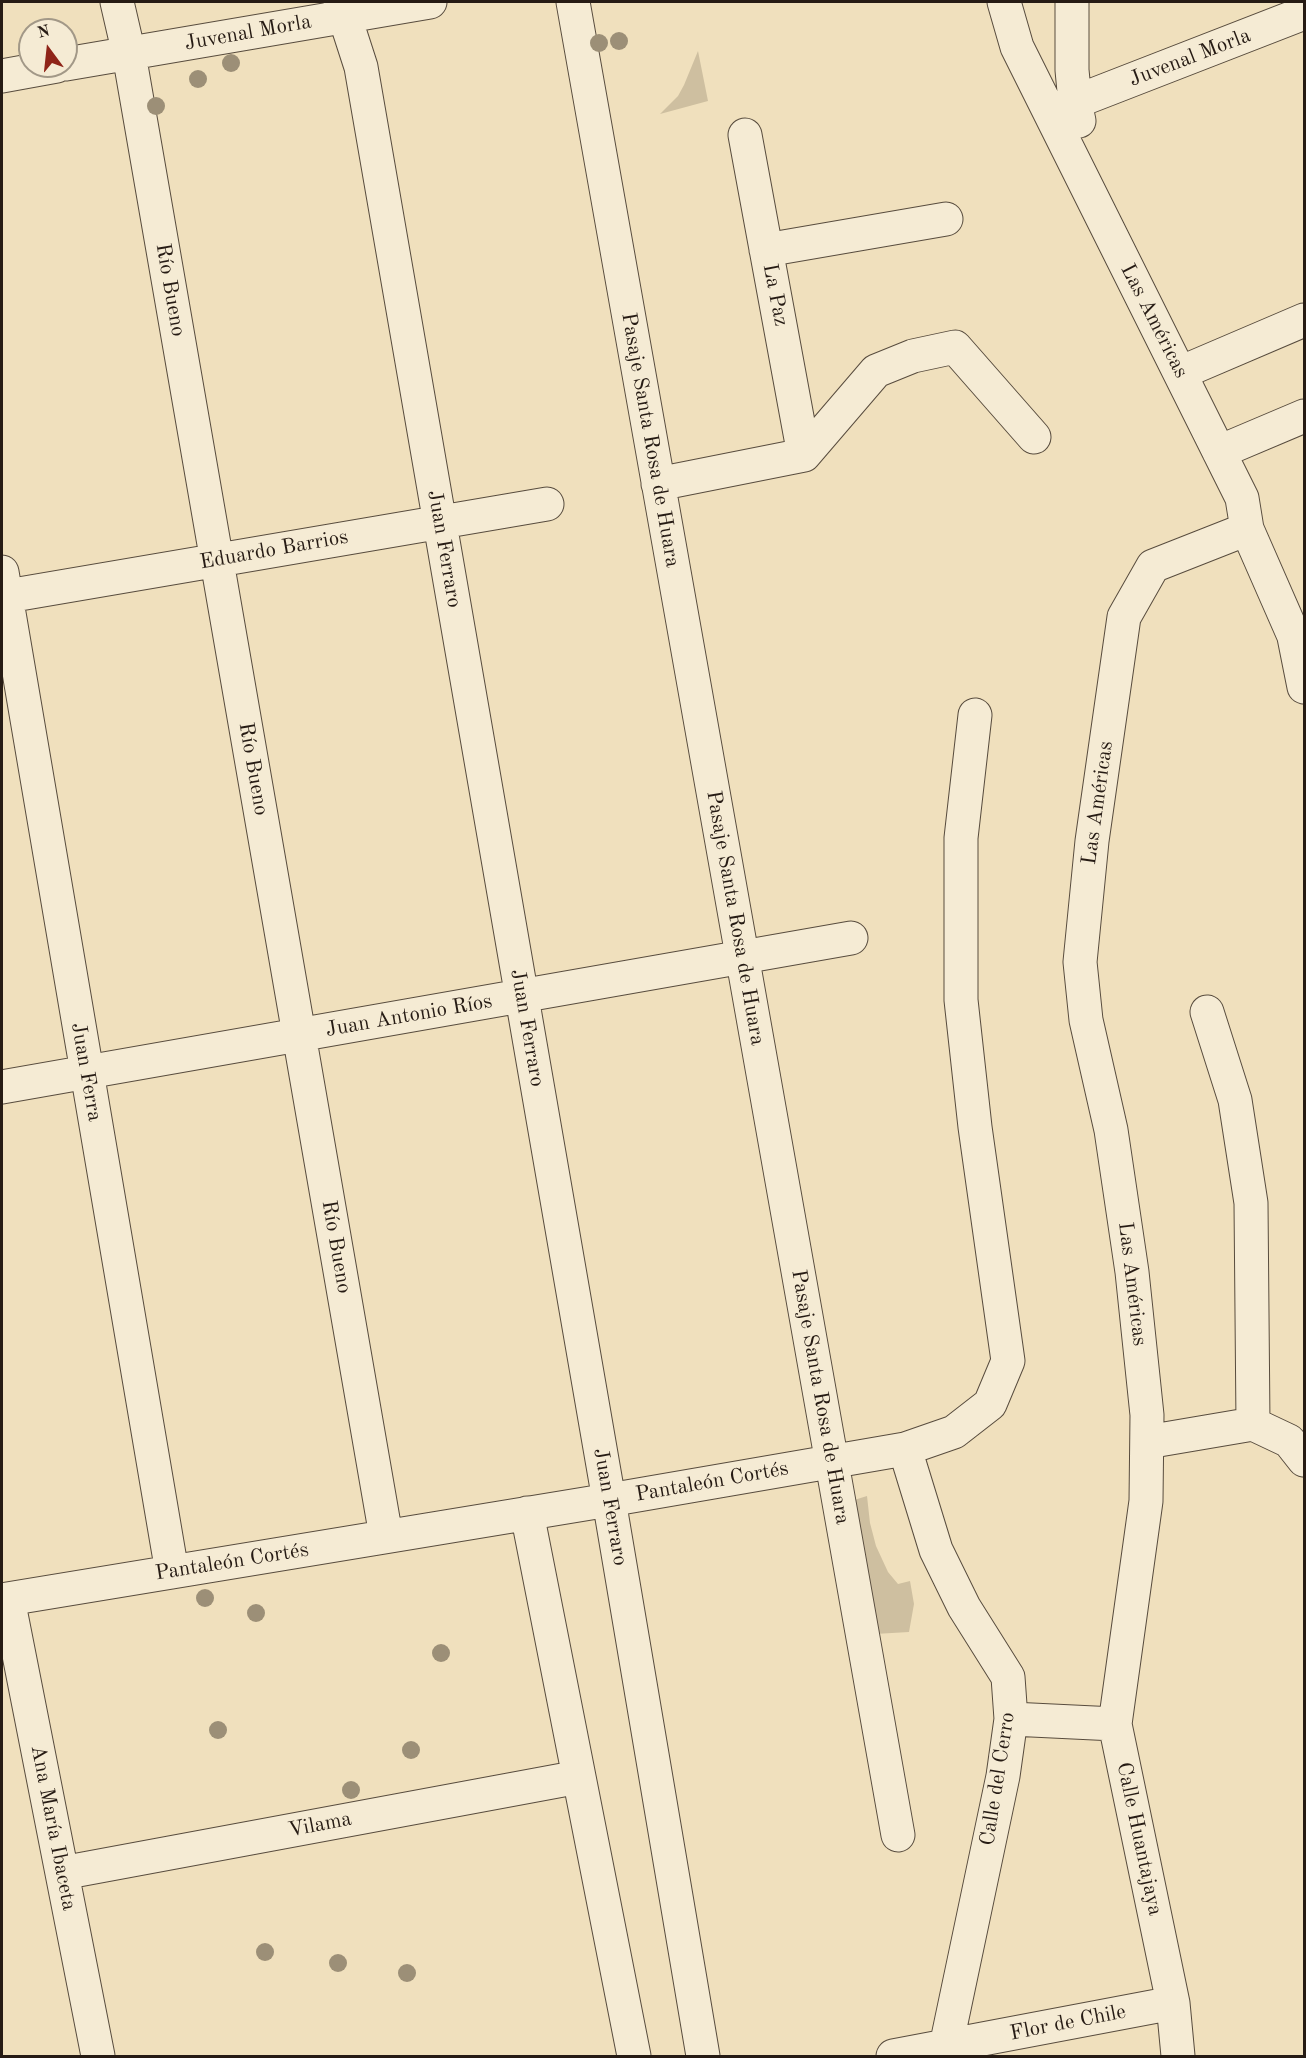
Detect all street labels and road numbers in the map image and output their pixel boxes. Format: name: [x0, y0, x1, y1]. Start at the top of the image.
street label: Juvenal Morla: [183, 9, 313, 57]
street label: Juvenal Morla: [1126, 23, 1254, 93]
street label: Río Bueno: [149, 241, 191, 339]
street label: Las Américas: [1114, 260, 1194, 382]
street label: La Paz: [757, 262, 793, 328]
street label: Pasaje Santa Rosa de Huara: [615, 311, 685, 569]
street label: Juan Ferraro: [421, 488, 467, 610]
street label: Eduardo Barrios: [198, 525, 350, 575]
street label: Río Bueno: [232, 720, 274, 818]
street label: Las Américas: [1077, 739, 1119, 867]
street label: Pasaje Santa Rosa de Huara: [700, 789, 770, 1047]
street label: Juan Ferraro: [504, 967, 550, 1089]
street label: Juan Antonio Ríos: [324, 989, 494, 1043]
street label: Juan Ferra: [65, 1021, 107, 1123]
street label: Río Bueno: [315, 1198, 357, 1296]
street label: Las Américas: [1112, 1221, 1152, 1347]
street label: Pasaje Santa Rosa de Huara: [785, 1268, 855, 1526]
street label: Juan Ferraro: [587, 1446, 633, 1568]
street label: Pantaleón Cortés: [633, 1456, 791, 1508]
street label: Pantaleón Cortés: [153, 1537, 311, 1587]
street label: Calle del Cerro: [975, 1710, 1021, 1848]
street label: Ana María Ibaceta: [25, 1743, 81, 1913]
street label: Calle Huantajaya: [1110, 1760, 1168, 1918]
street label: Vilama: [286, 1807, 354, 1843]
street label: Flor de Chile: [1008, 1999, 1128, 2047]

